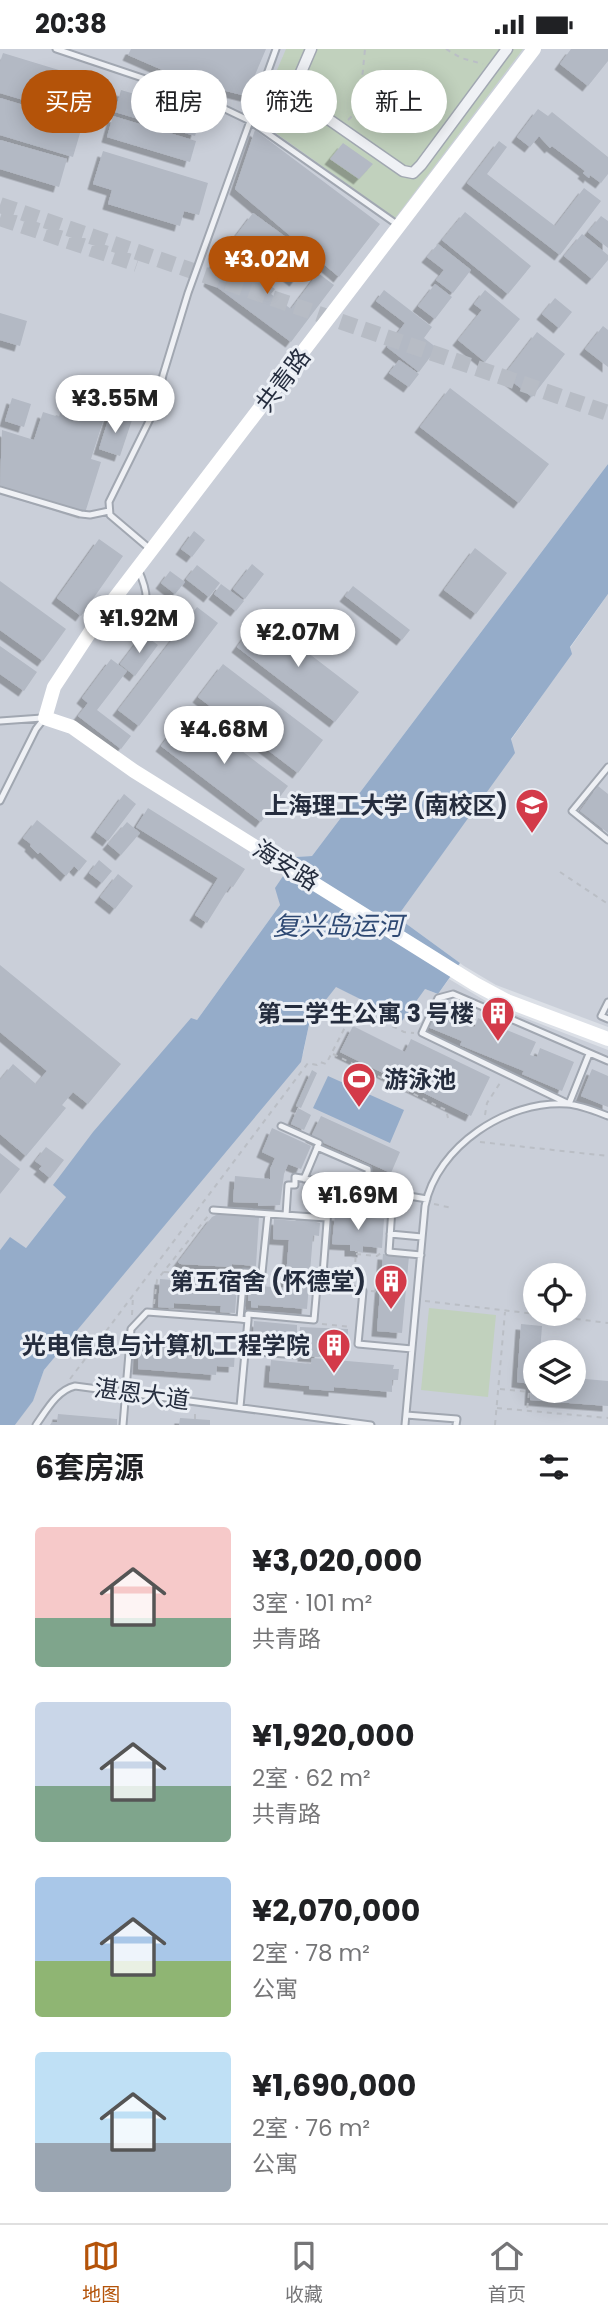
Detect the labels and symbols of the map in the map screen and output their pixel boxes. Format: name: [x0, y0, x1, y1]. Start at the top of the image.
pin: ¥3.02M: [210, 237, 324, 296]
street label: 共青路: [248, 341, 318, 419]
pin: ¥3.55M: [58, 375, 172, 435]
pin: ¥1.92M: [82, 595, 196, 655]
pin: ¥2.07M: [241, 609, 355, 669]
pin: ¥4.68M: [167, 707, 281, 766]
school or university icon: 上海理工大学 (南校区): [513, 786, 551, 835]
place label: 上海理工大学 (南校区): [264, 789, 508, 822]
street label: 海安路: [247, 832, 325, 898]
water label: 复兴岛运河: [273, 908, 408, 944]
building icon: 第二学生公寓 3 号楼: [479, 994, 517, 1043]
place label: 第二学生公寓 3 号楼: [257, 997, 474, 1030]
sports icon: 游泳池: [340, 1060, 378, 1109]
place label: 游泳池: [384, 1063, 456, 1096]
pin: ¥1.69M: [301, 1173, 415, 1232]
building icon: 第五宿舍 (怀德堂): [372, 1262, 410, 1311]
place label: 第五宿舍 (怀德堂): [170, 1265, 366, 1298]
building icon: 光电信息与计算机工程学院: [315, 1326, 353, 1375]
place label: 光电信息与计算机工程学院: [22, 1329, 310, 1362]
street label: 湛恩大道: [92, 1371, 192, 1417]

